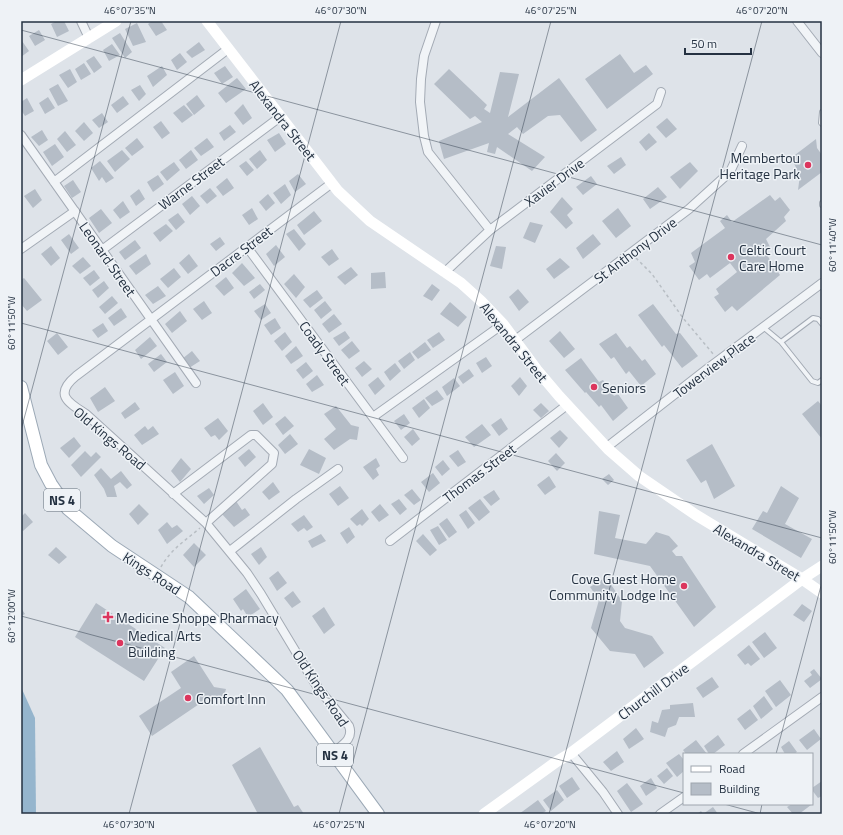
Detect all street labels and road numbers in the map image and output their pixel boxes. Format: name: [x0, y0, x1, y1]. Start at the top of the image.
street label: Alexandra Street: [245, 75, 321, 165]
street label: Warne Street: [154, 151, 228, 215]
street label: Xavier Drive: [520, 152, 588, 212]
street label: St Anthony Drive: [589, 212, 681, 288]
street label: Leonard Street: [74, 217, 142, 301]
street label: Dacre Street: [205, 221, 277, 281]
street label: Alexandra Street: [475, 297, 553, 387]
street label: Coady Street: [294, 316, 356, 390]
street label: Towerview Place: [668, 327, 760, 403]
street label: Old Kings Road: [69, 401, 151, 475]
street label: Thomas Street: [438, 438, 520, 507]
road number: NS 4: [44, 489, 80, 511]
street label: Alexandra Street: [710, 518, 804, 586]
street label: Kings Road: [119, 546, 185, 600]
street label: Old Kings Road: [288, 645, 354, 731]
street label: Churchill Drive: [613, 657, 693, 725]
road number: NS 4: [317, 744, 353, 766]

